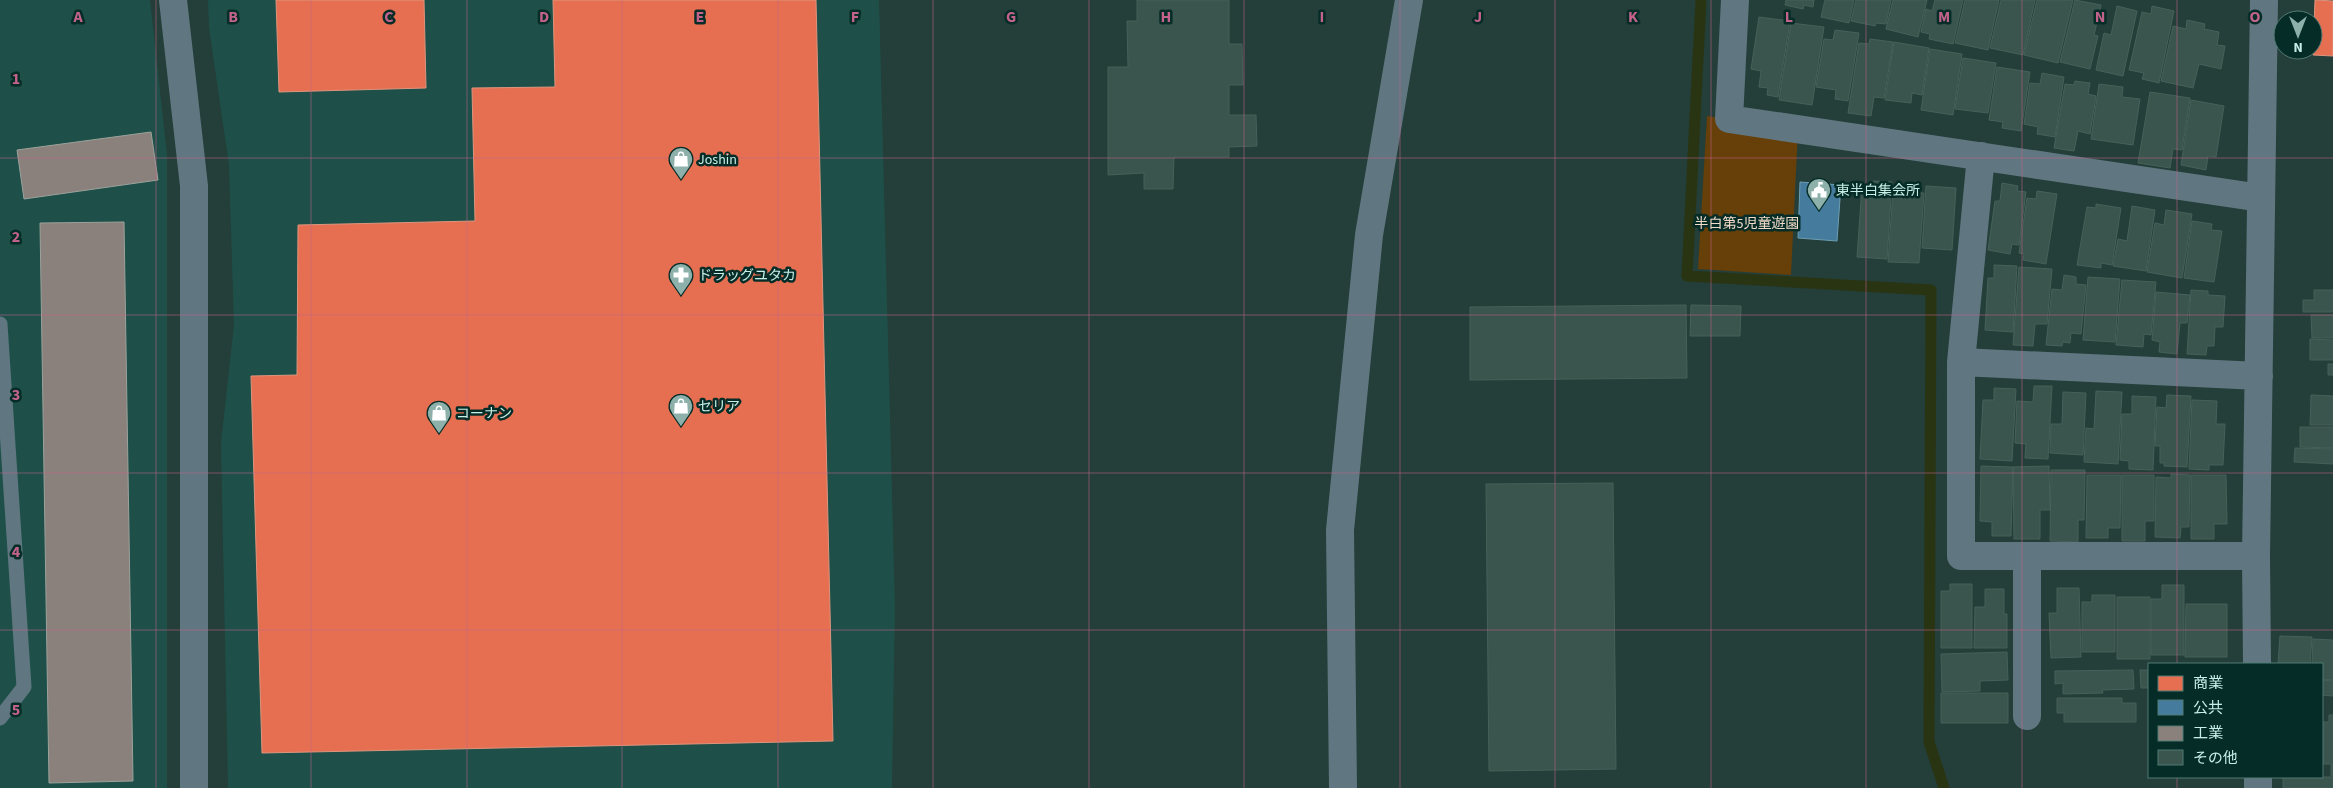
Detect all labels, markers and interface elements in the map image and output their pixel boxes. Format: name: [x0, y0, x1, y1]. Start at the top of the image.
text: A: [72, 6, 83, 28]
text: B: [228, 6, 238, 28]
text: C: [384, 6, 394, 28]
text: D: [539, 6, 549, 28]
text: E: [696, 6, 704, 28]
text: F: [851, 6, 859, 28]
text: G: [1006, 6, 1016, 28]
text: H: [1161, 6, 1171, 28]
text: I: [1320, 6, 1324, 28]
text: J: [1474, 6, 1482, 28]
text: K: [1628, 6, 1638, 28]
text: L: [1785, 6, 1793, 28]
text: M: [1938, 6, 1950, 28]
text: N: [2095, 6, 2105, 28]
text: O: [2250, 6, 2261, 28]
north arrow: [2273, 10, 2323, 60]
text: N: [2293, 37, 2303, 57]
text: 1: [12, 68, 20, 90]
shop icon: Joshin: [668, 146, 694, 180]
place label: Joshin: [698, 150, 737, 170]
public building icon: 東半白集会所: [1806, 177, 1832, 211]
place label: 東半白集会所: [1836, 181, 1920, 201]
park label: 半白第5児童遊園: [1695, 214, 1799, 234]
text: 2: [12, 226, 20, 248]
pharmacy icon: ドラッグユタカ: [668, 262, 694, 296]
place label: ドラッグユタカ: [698, 266, 796, 286]
text: 3: [12, 384, 20, 406]
shop icon: セリア: [668, 393, 694, 427]
place label: セリア: [698, 397, 740, 417]
shop icon: コーナン: [426, 400, 452, 434]
place label: コーナン: [456, 404, 512, 424]
text: 4: [12, 541, 21, 563]
legend: [2148, 663, 2323, 778]
text: 商業: [2193, 673, 2223, 694]
text: 公共: [2193, 698, 2223, 719]
text: 5: [12, 699, 20, 721]
text: 工業: [2193, 723, 2223, 744]
text: その他: [2193, 748, 2238, 769]

